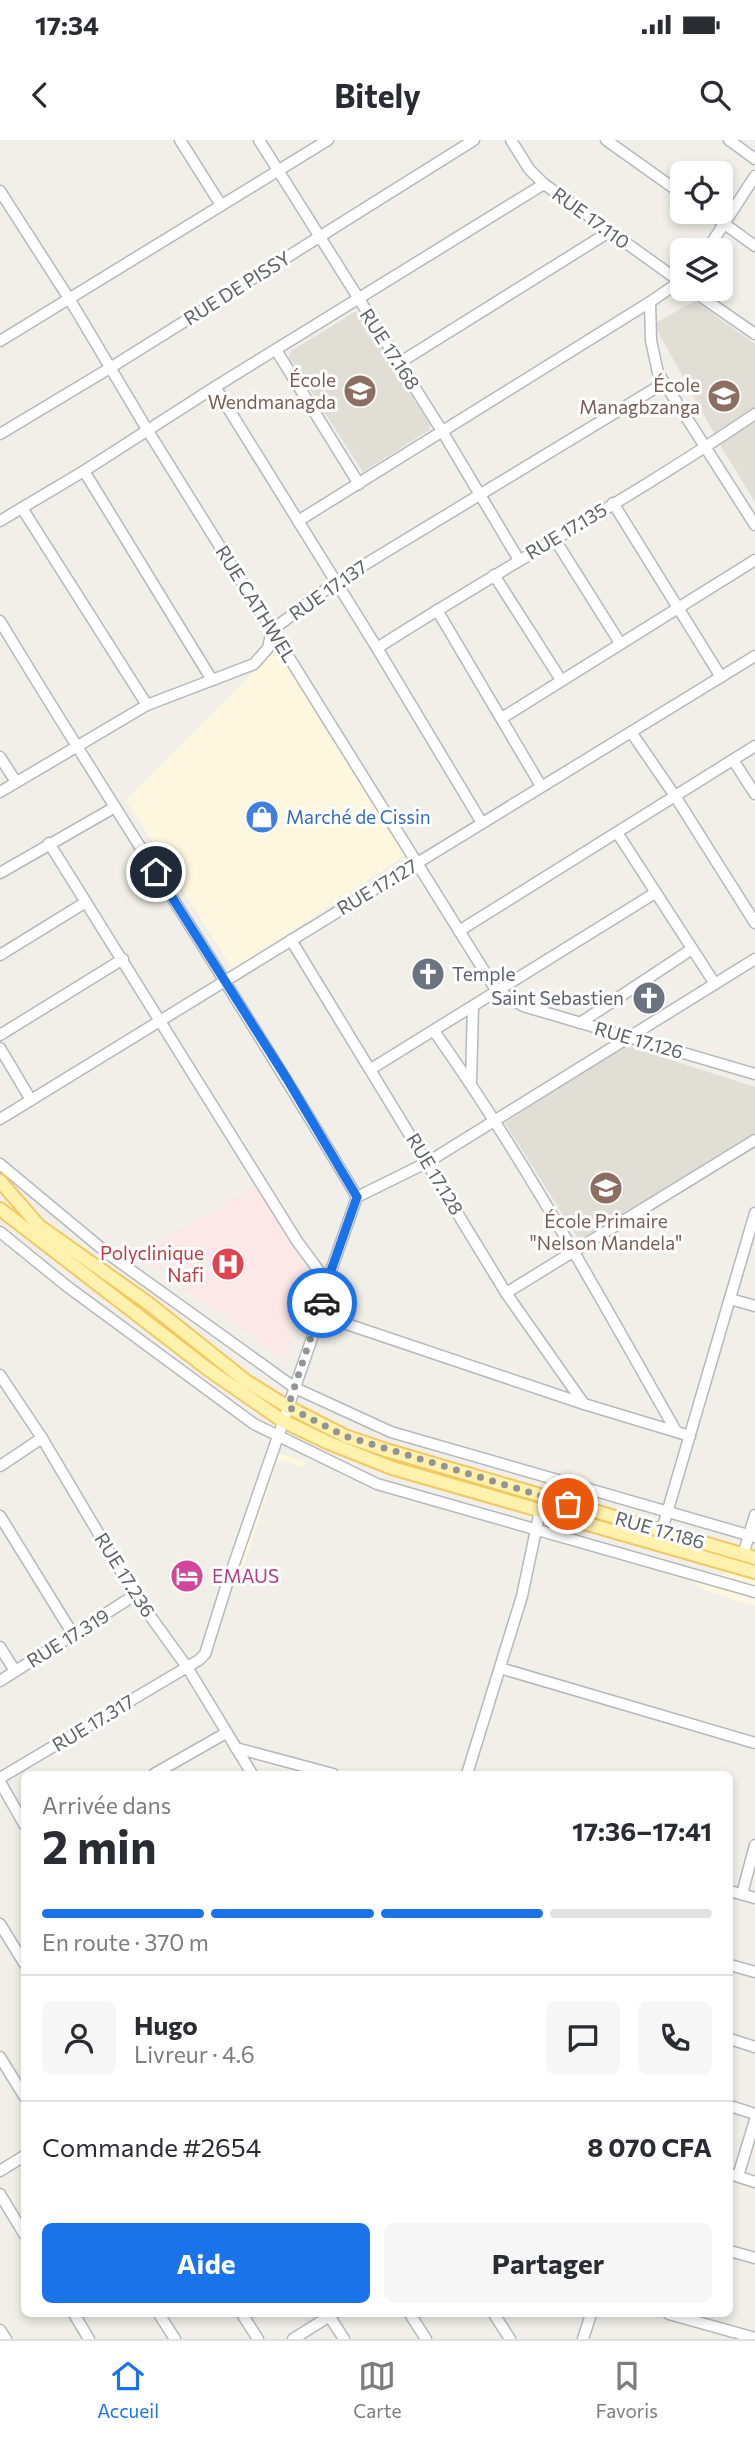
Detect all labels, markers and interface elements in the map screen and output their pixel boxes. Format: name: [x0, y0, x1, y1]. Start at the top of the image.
text: 17:34: [35, 9, 99, 40]
text: Bitely: [334, 75, 421, 115]
icon: back: [21, 76, 59, 114]
icon: search: [696, 76, 734, 114]
map controls: [670, 161, 733, 301]
button: locate: [670, 161, 733, 224]
street label: RUE 17.110: [548, 182, 634, 253]
button: layers: [670, 238, 733, 301]
street label: RUE DE PISSY: [179, 246, 294, 330]
street label: RUE 17.168: [356, 304, 425, 394]
place label: École Wendmanagda: [208, 368, 336, 413]
school or university icon: École Wendmanagda: [341, 372, 379, 410]
place label: École Managbzanga: [579, 373, 700, 418]
school or university icon: École Managbzanga: [705, 377, 743, 415]
street label: RUE 17.135: [521, 497, 611, 564]
street label: RUE CATHWEL: [211, 541, 302, 667]
street label: RUE 17.137: [284, 554, 371, 625]
shop icon: Marché de Cissin: [243, 798, 281, 836]
place label: Marché de Cissin: [286, 805, 431, 828]
pin: [126, 842, 186, 902]
icon: home: [137, 853, 175, 891]
street label: RUE 17.127: [332, 854, 421, 920]
church icon: Temple: [409, 955, 447, 993]
place label: Temple: [452, 962, 515, 985]
church icon: Saint Sebastien: [630, 979, 668, 1017]
place label: Saint Sebastien: [491, 986, 624, 1009]
street label: RUE 17.126: [592, 1016, 686, 1063]
street label: RUE 17.128: [402, 1129, 469, 1219]
school or university icon: École Primaire "Nelson Mandela": [587, 1169, 625, 1207]
place label: École Primaire "Nelson Mandela": [530, 1209, 682, 1254]
place label: Polyclinique Nafi: [100, 1241, 204, 1286]
hospital icon: Polyclinique Nafi: [209, 1245, 247, 1283]
courier: [287, 1268, 357, 1338]
icon: car: [303, 1284, 341, 1322]
pin: [538, 1474, 598, 1534]
icon: bag: [549, 1485, 587, 1523]
street label: RUE 17.186: [613, 1506, 708, 1553]
street label: RUE 17.236: [90, 1528, 160, 1621]
hotel icon: EMAUS: [168, 1557, 206, 1595]
place label: EMAUS: [212, 1564, 279, 1587]
street label: RUE 17.319: [22, 1603, 113, 1672]
street label: RUE 17.317: [48, 1689, 138, 1756]
text: Arrivée dans: [42, 1791, 171, 1819]
text: 17:36–17:41: [572, 1815, 712, 1846]
text: 2 min: [42, 1817, 157, 1873]
text: En route · 370 m: [42, 1928, 209, 1956]
button: person: [42, 2001, 116, 2075]
button: chat: [546, 2001, 620, 2075]
button: phone: [638, 2001, 712, 2075]
text: Hugo: [134, 2009, 198, 2040]
text: Livreur · 4.6: [134, 2040, 255, 2068]
text: Commande #2654: [42, 2131, 261, 2162]
text: 8 070 CFA: [587, 2131, 712, 2162]
button: Aide: [42, 2223, 370, 2303]
button: Partager: [384, 2223, 712, 2303]
tab: Accueil: [97, 2357, 159, 2422]
tab: Carte: [353, 2357, 401, 2422]
tab: Favoris: [596, 2357, 658, 2422]

